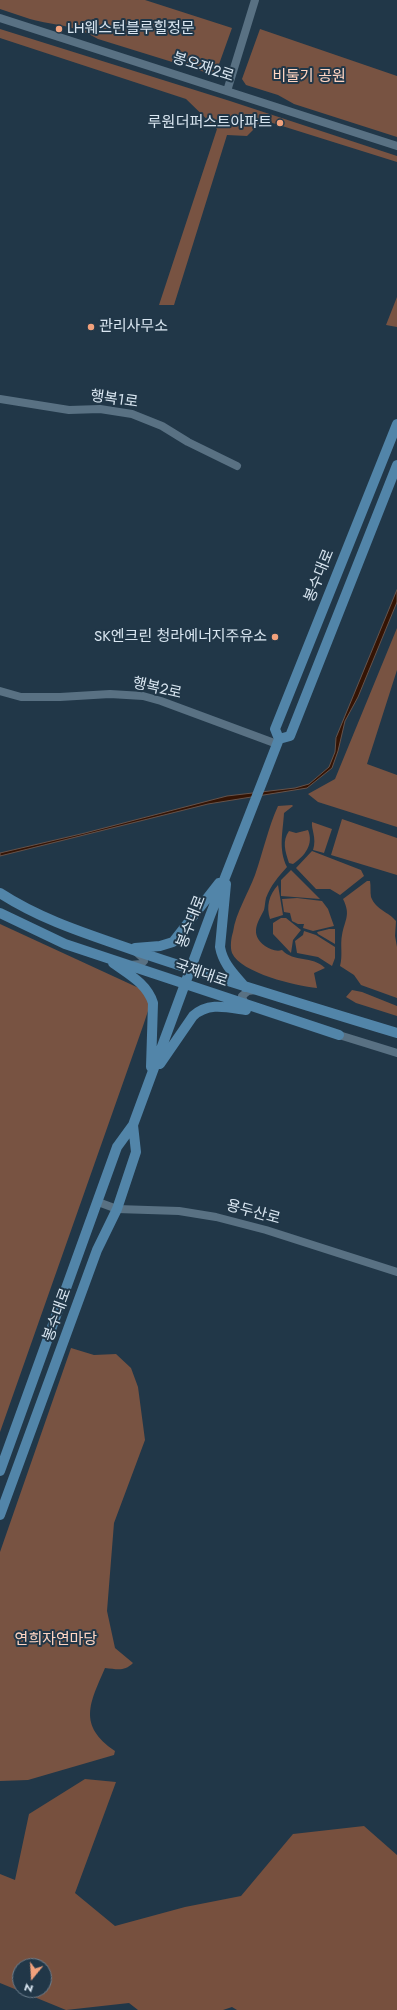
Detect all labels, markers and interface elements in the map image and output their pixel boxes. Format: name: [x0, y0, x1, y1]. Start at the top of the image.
place label: LH웨스턴블루힐정문: [67, 20, 195, 38]
marker: LH웨스턴블루힐정문: [54, 24, 64, 34]
street label: 봉오재2로: [170, 50, 236, 86]
park label: 비둘기 공원: [272, 68, 346, 86]
place label: 루원더퍼스트아파트: [148, 114, 272, 132]
marker: 루원더퍼스트아파트: [275, 118, 285, 128]
place label: 관리사무소: [99, 318, 168, 336]
marker: 관리사무소: [86, 322, 96, 332]
street label: 행복1로: [89, 388, 139, 412]
street label: 봉수대로: [301, 547, 339, 605]
place label: SK엔크린 청라에너지주유소: [94, 628, 267, 646]
marker: SK엔크린 청라에너지주유소: [270, 632, 280, 642]
street label: 행복2로: [131, 675, 183, 703]
street label: 봉수대로: [174, 893, 210, 951]
street label: 국제대로: [172, 957, 230, 991]
street label: 용두산로: [224, 1197, 282, 1229]
street label: 봉수대로: [40, 1286, 76, 1344]
park label: 연희자연마당: [15, 1631, 97, 1649]
north arrow: [12, 1958, 52, 1998]
text: N: [22, 1980, 35, 1997]

